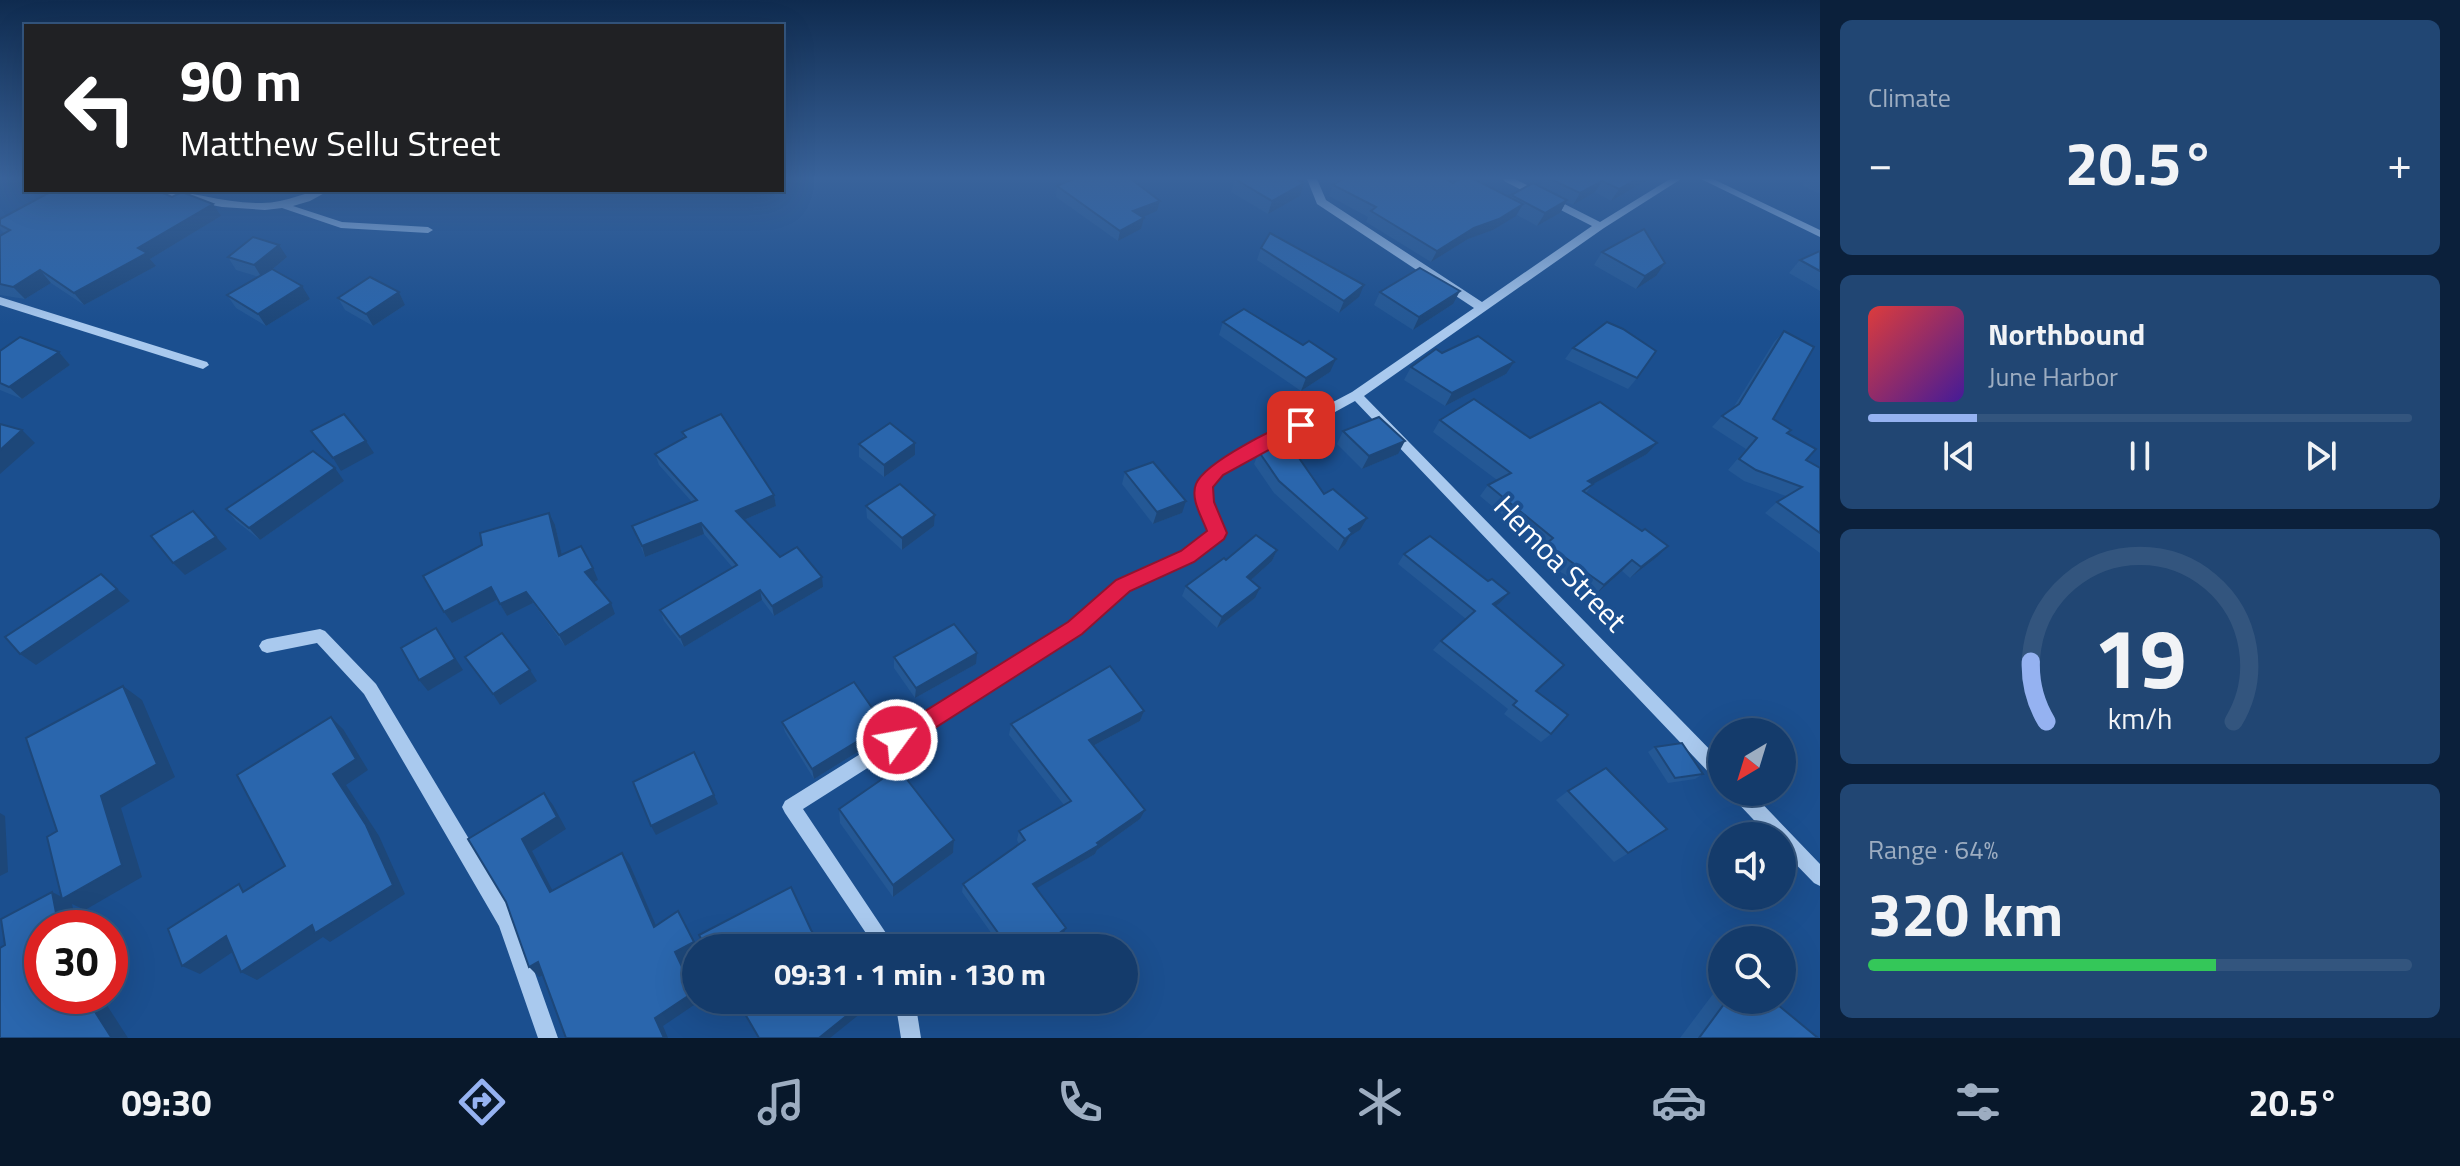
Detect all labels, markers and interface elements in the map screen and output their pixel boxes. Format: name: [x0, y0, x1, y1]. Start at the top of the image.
text: 90 m: [180, 38, 302, 123]
icon: left: [48, 56, 152, 160]
text: Climate: [1868, 78, 1951, 117]
text: Matthew Sellu Street: [180, 115, 500, 170]
text: 20.5°: [2065, 117, 2215, 208]
text: −: [1868, 129, 1893, 196]
text: +: [2387, 129, 2412, 196]
text: Northbound: [1988, 311, 2145, 357]
text: June Harbor: [1988, 357, 2118, 396]
pin: [1267, 391, 1335, 459]
icon: arrive: [1279, 403, 1323, 447]
icon: previous: [1937, 434, 1981, 478]
icon: pause: [2118, 434, 2162, 478]
icon: next: [2299, 434, 2343, 478]
street label: Hemoa Street: [1483, 484, 1638, 643]
text: 19: [2093, 594, 2187, 720]
text: km/h: [2108, 697, 2172, 740]
position arrow: [855, 698, 939, 782]
north arrow: [1708, 718, 1796, 806]
map controls: [1708, 718, 1796, 1014]
button: sound: [1708, 822, 1796, 910]
text: Range · 64%: [1868, 830, 1998, 869]
text: 320 km: [1868, 868, 2063, 959]
speed limit sign: 30: [24, 910, 128, 1014]
button: search: [1708, 926, 1796, 1014]
text: 09:31 · 1 min · 130 m: [774, 951, 1046, 997]
icon: directions: [454, 1074, 510, 1130]
icon: music: [753, 1074, 809, 1130]
icon: phone: [1052, 1074, 1108, 1130]
icon: climate: [1352, 1074, 1408, 1130]
icon: car: [1651, 1074, 1707, 1130]
icon: filters: [1950, 1074, 2006, 1130]
text: 09:30: [122, 1075, 211, 1130]
text: 20.5°: [2249, 1075, 2338, 1130]

